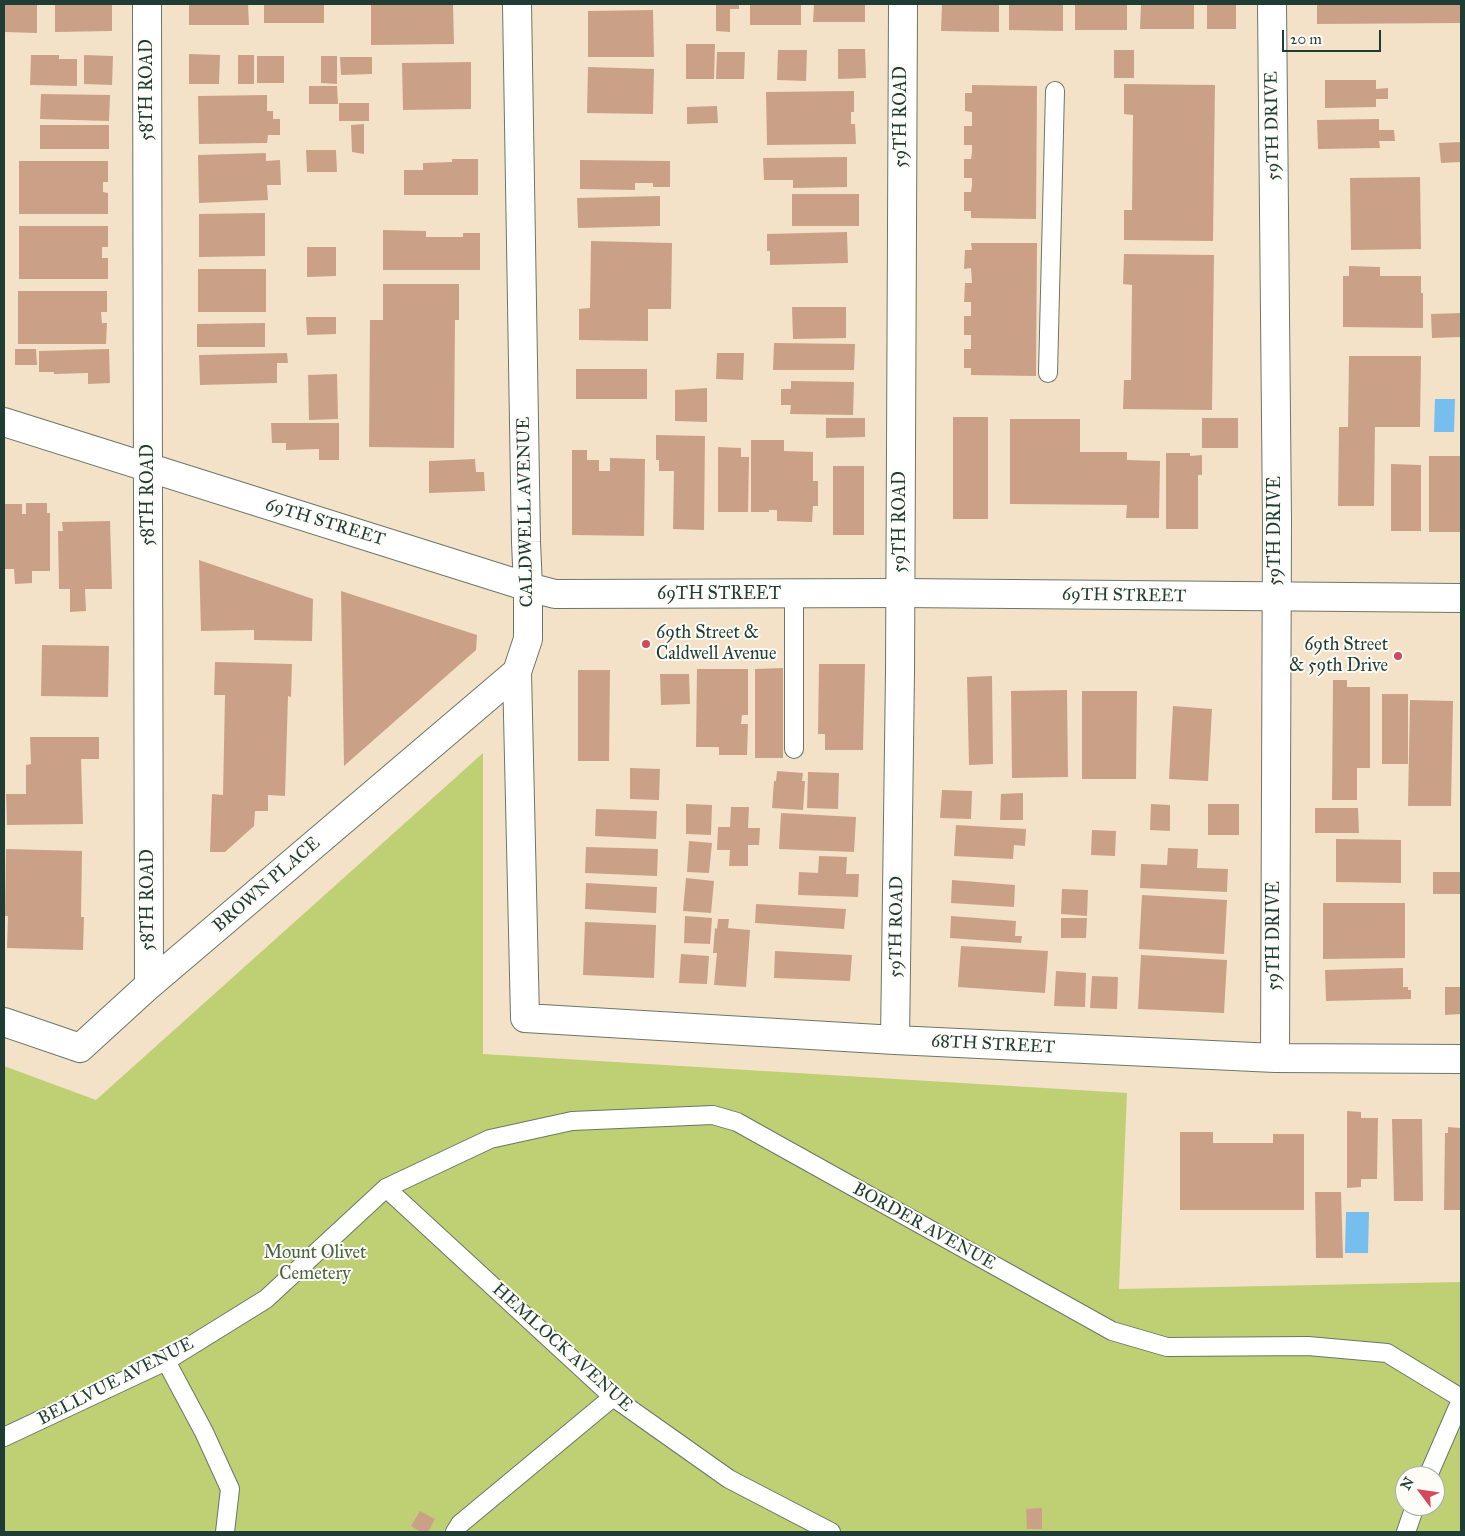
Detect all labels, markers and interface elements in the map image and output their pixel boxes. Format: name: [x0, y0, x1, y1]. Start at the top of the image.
scale bar: [1285, 20, 1384, 52]
text: 20 m: [1290, 30, 1322, 48]
street label: 58TH ROAD: [137, 39, 159, 141]
street label: 59TH ROAD: [891, 66, 913, 168]
street label: 59TH DRIVE: [1261, 71, 1285, 181]
street label: CALDWELL AVENUE: [514, 417, 538, 607]
street label: 58TH ROAD: [138, 444, 160, 546]
street label: 59TH ROAD: [890, 471, 912, 573]
street label: 59TH DRIVE: [1265, 476, 1287, 586]
street label: 69TH STREET: [262, 495, 388, 551]
street label: 69TH STREET: [657, 584, 781, 606]
street label: 69TH STREET: [1062, 584, 1186, 608]
place label: 69th Street & Caldwell Avenue: [656, 623, 776, 666]
place label: 69th Street & 59th Drive: [1289, 635, 1388, 678]
marker: 69th Street & Caldwell Avenue: [640, 638, 652, 650]
marker: 69th Street & 59th Drive: [1392, 650, 1404, 662]
street label: BROWN PLACE: [209, 833, 325, 937]
street label: 58TH ROAD: [138, 849, 160, 951]
street label: 59TH ROAD: [885, 876, 909, 978]
street label: 59TH DRIVE: [1264, 881, 1286, 991]
street label: 68TH STREET: [930, 1031, 1056, 1059]
street label: BORDER AVENUE: [849, 1179, 999, 1275]
park label: Mount Olivet Cemetery: [264, 1243, 366, 1286]
street label: HEMLOCK AVENUE: [487, 1279, 637, 1417]
street label: BELLVUE AVENUE: [35, 1333, 197, 1431]
north arrow: [1395, 1466, 1445, 1516]
text: N: [1397, 1474, 1418, 1493]

